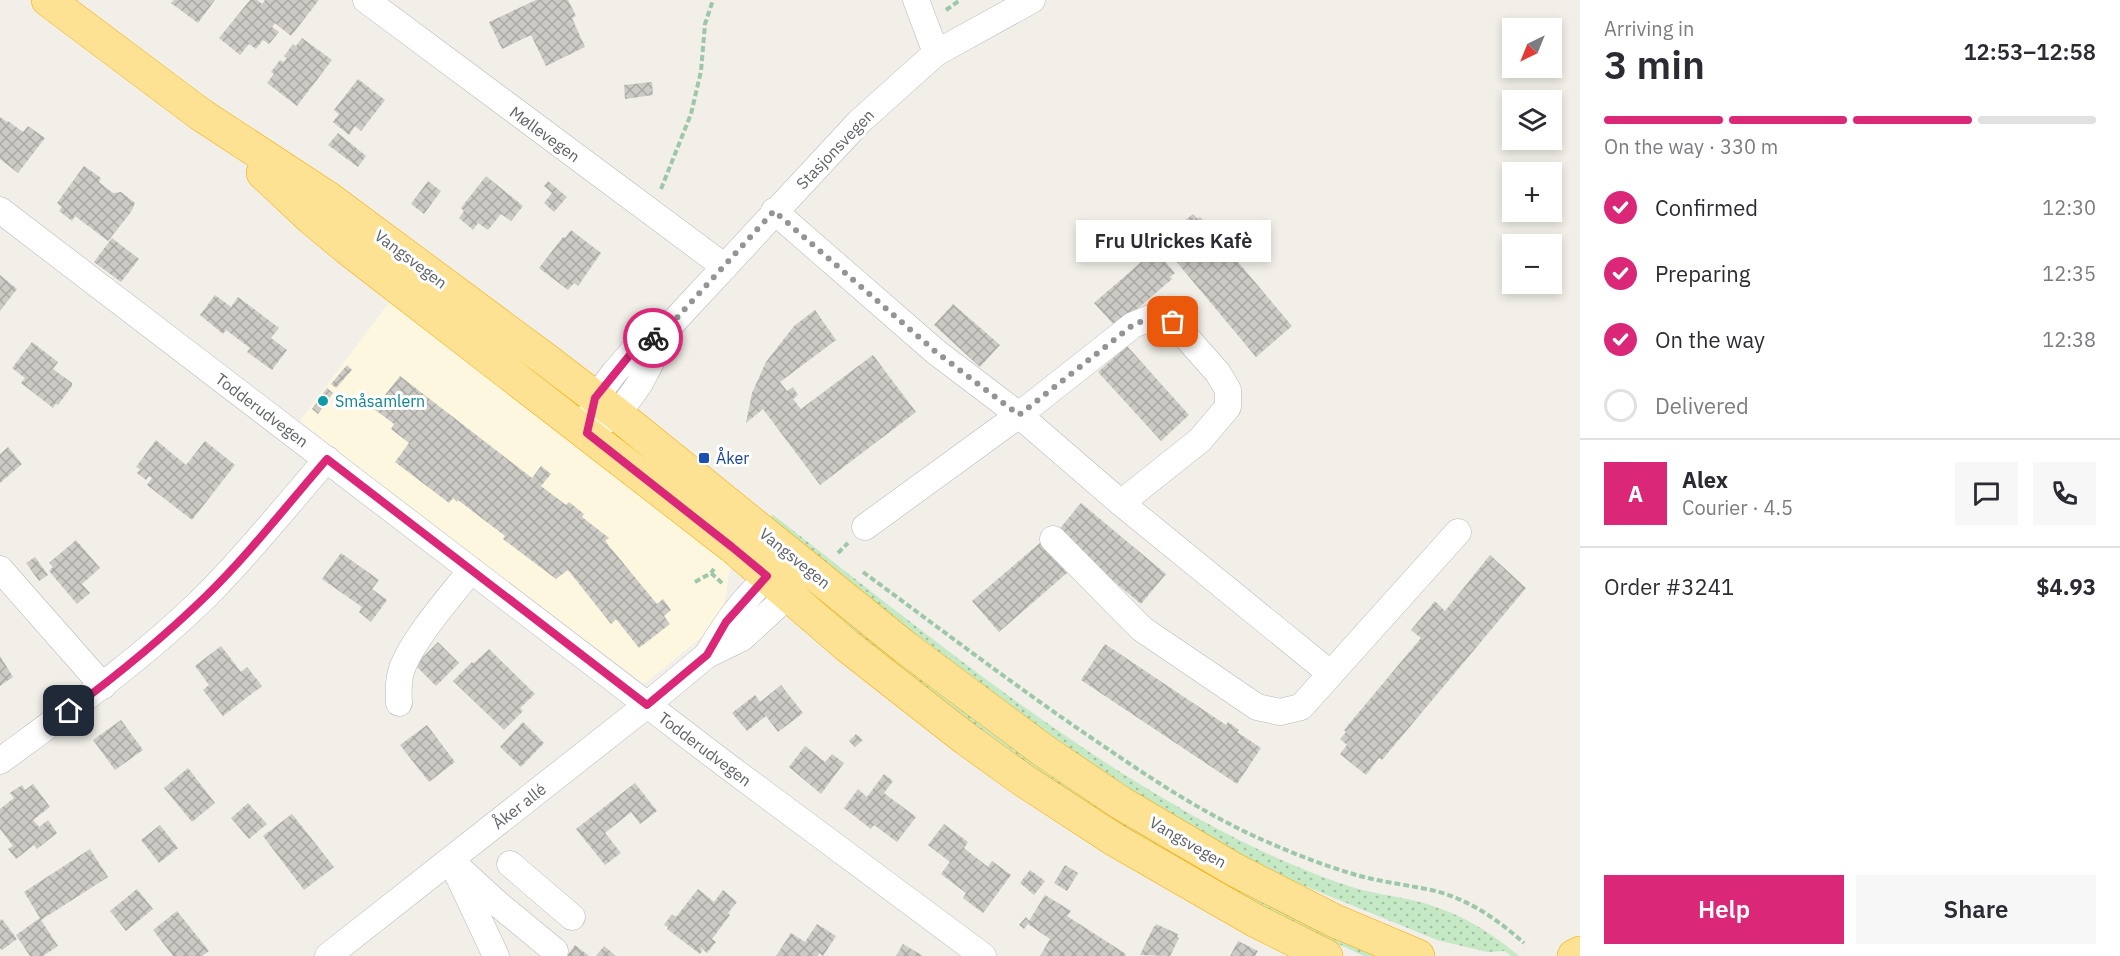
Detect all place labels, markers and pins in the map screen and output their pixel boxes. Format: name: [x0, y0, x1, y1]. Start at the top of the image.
callout: Fru Ulrickes Kafè: [1076, 220, 1270, 262]
pin: [1147, 296, 1198, 347]
place label: Småsamlern: [335, 391, 425, 411]
marker: Småsamlern: [316, 394, 330, 408]
place label: Åker: [716, 447, 749, 468]
marker: Åker: [697, 451, 711, 465]
pin: [43, 685, 94, 736]

